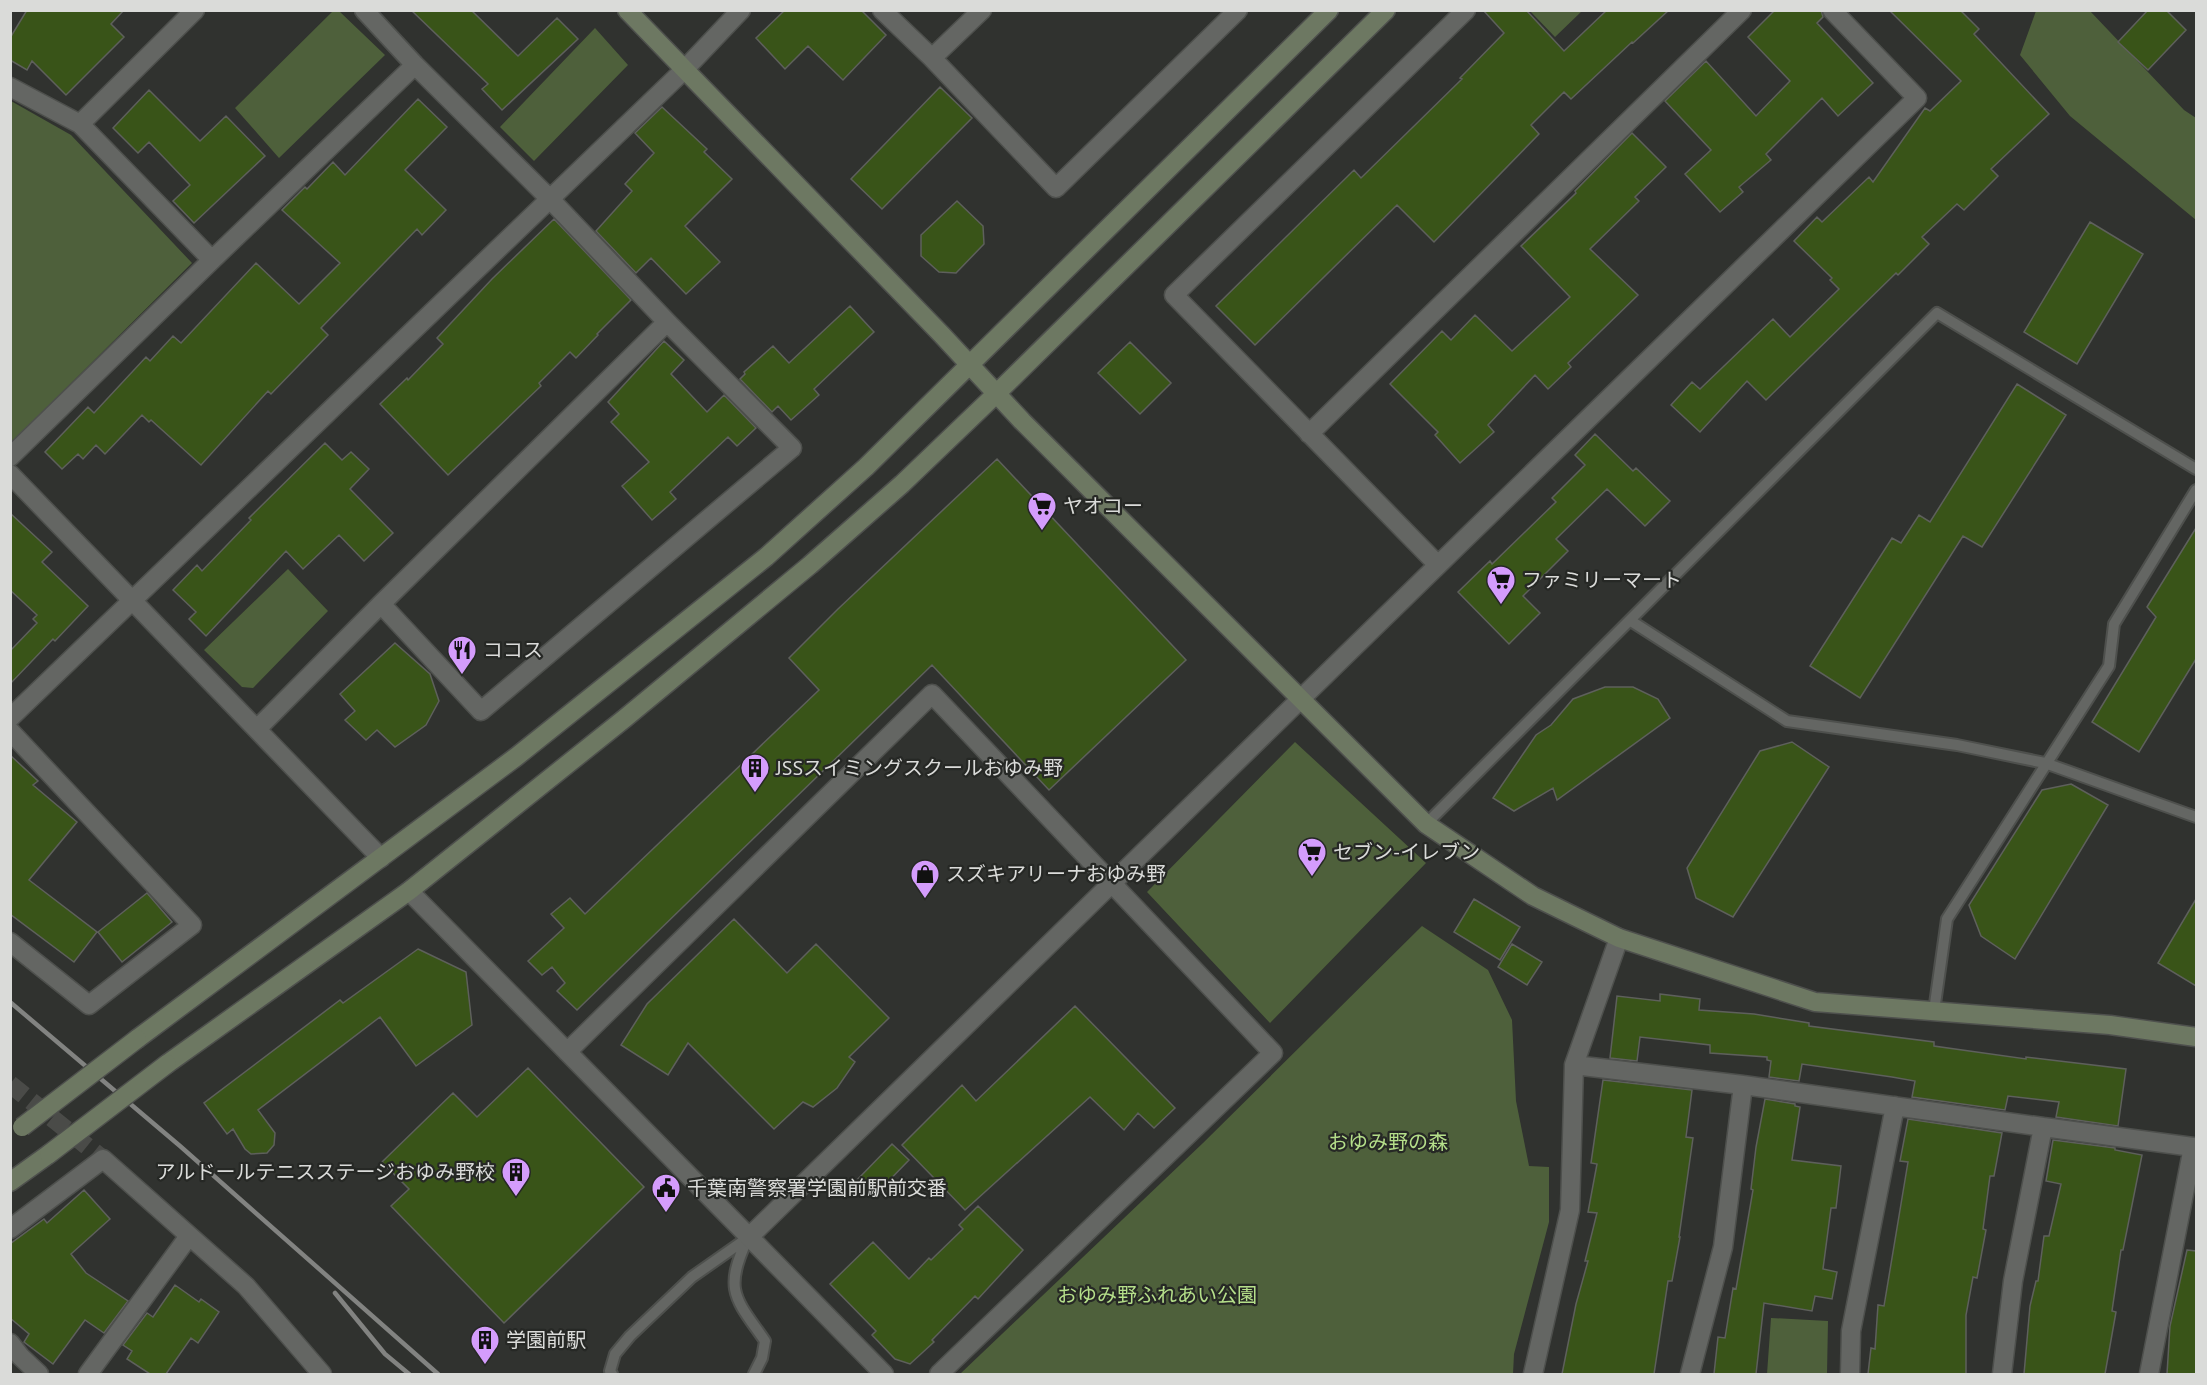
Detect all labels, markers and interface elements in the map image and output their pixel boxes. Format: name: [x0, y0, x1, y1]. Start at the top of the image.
supermarket icon: ヤオコー: [1026, 490, 1058, 532]
place label: ヤオコー: [1063, 493, 1143, 519]
supermarket icon: ファミリーマート: [1485, 564, 1517, 606]
place label: ファミリーマート: [1522, 567, 1682, 593]
restaurant icon: ココス: [446, 634, 478, 676]
place label: ココス: [483, 637, 543, 663]
building icon: JSSスイミングスクールおゆみ野: [739, 752, 771, 794]
place label: JSSスイミングスクールおゆみ野: [775, 755, 1063, 781]
supermarket icon: セブン-イレブン: [1296, 836, 1328, 878]
place label: セブン-イレブン: [1333, 839, 1480, 865]
shop icon: スズキアリーナおゆみ野: [909, 858, 941, 900]
place label: スズキアリーナおゆみ野: [946, 861, 1166, 887]
park label: おゆみ野の森: [1328, 1129, 1448, 1155]
building icon: アルドールテニスステージおゆみ野校: [500, 1156, 532, 1198]
place label: アルドールテニスステージおゆみ野校: [156, 1159, 495, 1185]
public building icon: 千葉南警察署学園前駅前交番: [650, 1172, 682, 1214]
place label: 千葉南警察署学園前駅前交番: [687, 1175, 947, 1201]
park label: おゆみ野ふれあい公園: [1057, 1282, 1257, 1308]
building icon: 学園前駅: [469, 1324, 501, 1366]
place label: 学園前駅: [506, 1327, 586, 1353]

